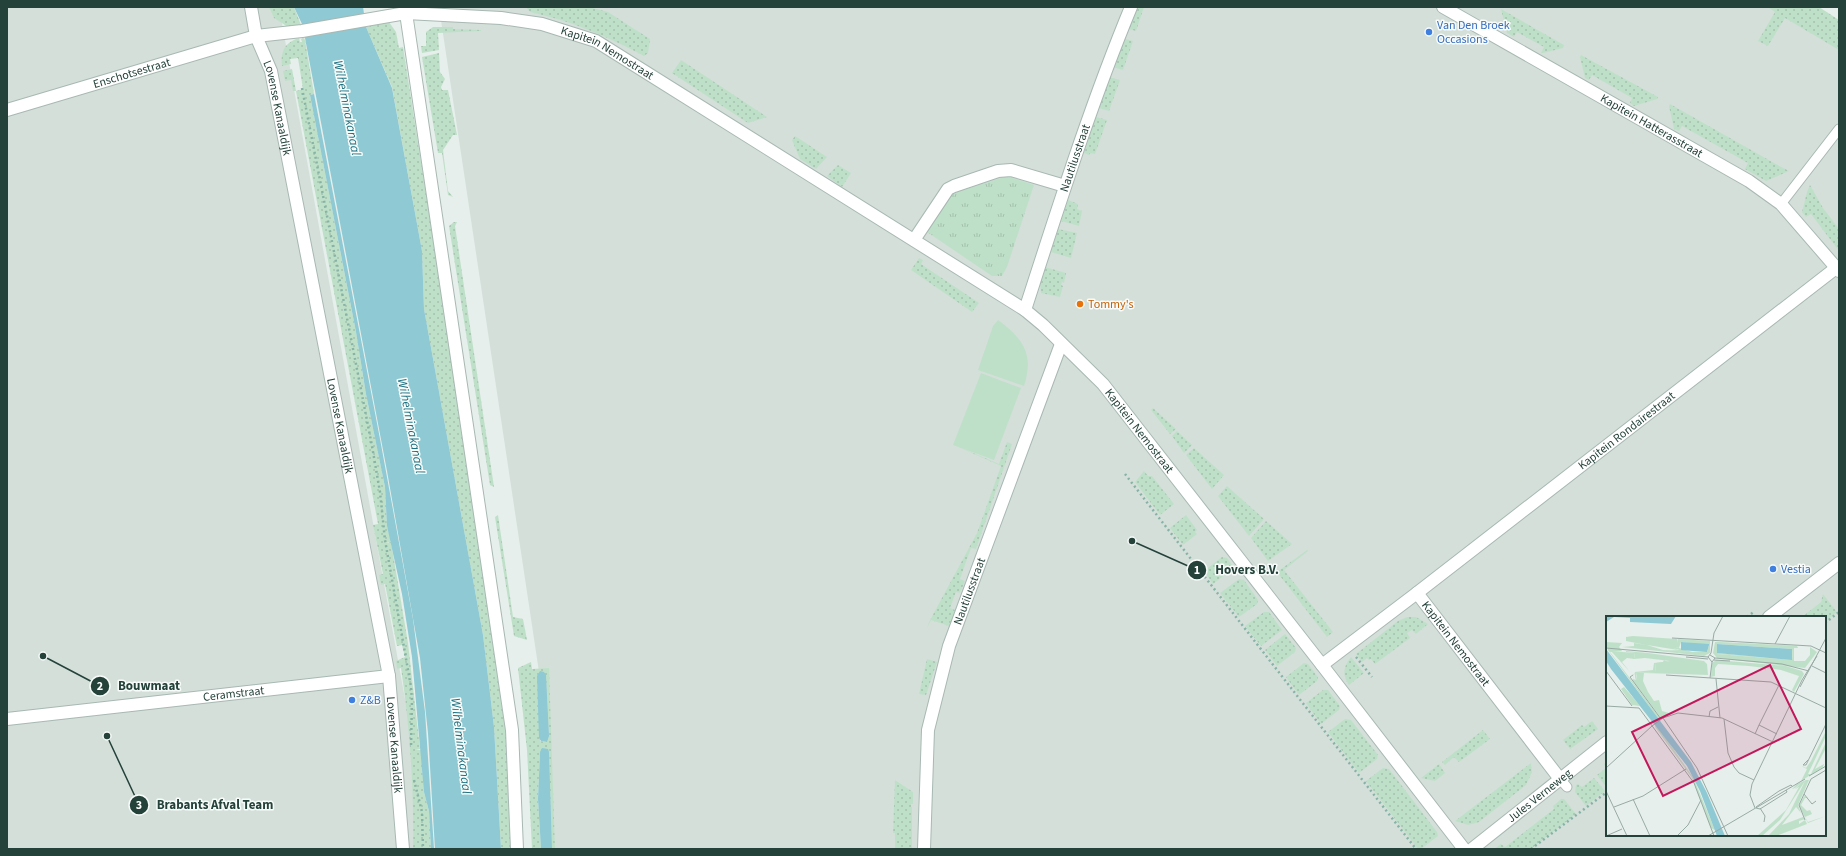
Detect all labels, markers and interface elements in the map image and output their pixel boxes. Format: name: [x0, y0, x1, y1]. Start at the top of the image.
place label: Van Den Broek Occasions: [1437, 17, 1510, 48]
street label: Kapitein Nemostraat: [559, 22, 657, 84]
marker: Van Den Broek Occasions: [1424, 27, 1434, 37]
street label: Enschotsestraat: [91, 53, 172, 93]
street label: Lovense Kanaaldijk: [259, 58, 296, 157]
water label: Wilhelminakanaal: [329, 59, 365, 158]
street label: Kapitein Hatterasstraat: [1597, 90, 1706, 162]
street label: Nautilusstraat: [1055, 122, 1094, 194]
place label: Tommy's: [1088, 296, 1133, 313]
marker: Tommy's: [1075, 299, 1085, 309]
street label: Lovense Kanaaldijk: [323, 377, 358, 475]
water label: Wilhelminakanaal: [393, 377, 429, 476]
street label: Kapitein Nemostraat: [1101, 385, 1178, 477]
street label: Kapitein Rondairestraat: [1574, 387, 1679, 474]
street label: Nautilusstraat: [949, 555, 990, 627]
callout: Hovers B.V.: [1187, 557, 1286, 582]
text: Hovers B.V.: [1215, 561, 1279, 579]
place label: Vestia: [1781, 561, 1811, 578]
text: 1: [1194, 562, 1200, 579]
marker: Vestia: [1768, 564, 1778, 574]
street label: Kapitein Nemostraat: [1418, 597, 1494, 690]
inset map: [1606, 616, 1826, 836]
callout: Bouwmaat: [90, 673, 188, 698]
text: Bouwmaat: [118, 677, 180, 695]
text: 2: [97, 678, 103, 695]
street label: Ceramstraat: [202, 682, 265, 705]
place label: Z&B: [360, 692, 381, 709]
marker: Z&B: [347, 695, 357, 705]
street label: Lovense Kanaaldijk: [382, 696, 407, 794]
water label: Wilhelminakanaal: [446, 697, 476, 796]
street label: Jules Verneweg: [1504, 765, 1575, 826]
callout: Brabants Afval Team: [129, 792, 282, 817]
text: Brabants Afval Team: [157, 796, 273, 814]
text: 3: [136, 797, 142, 814]

